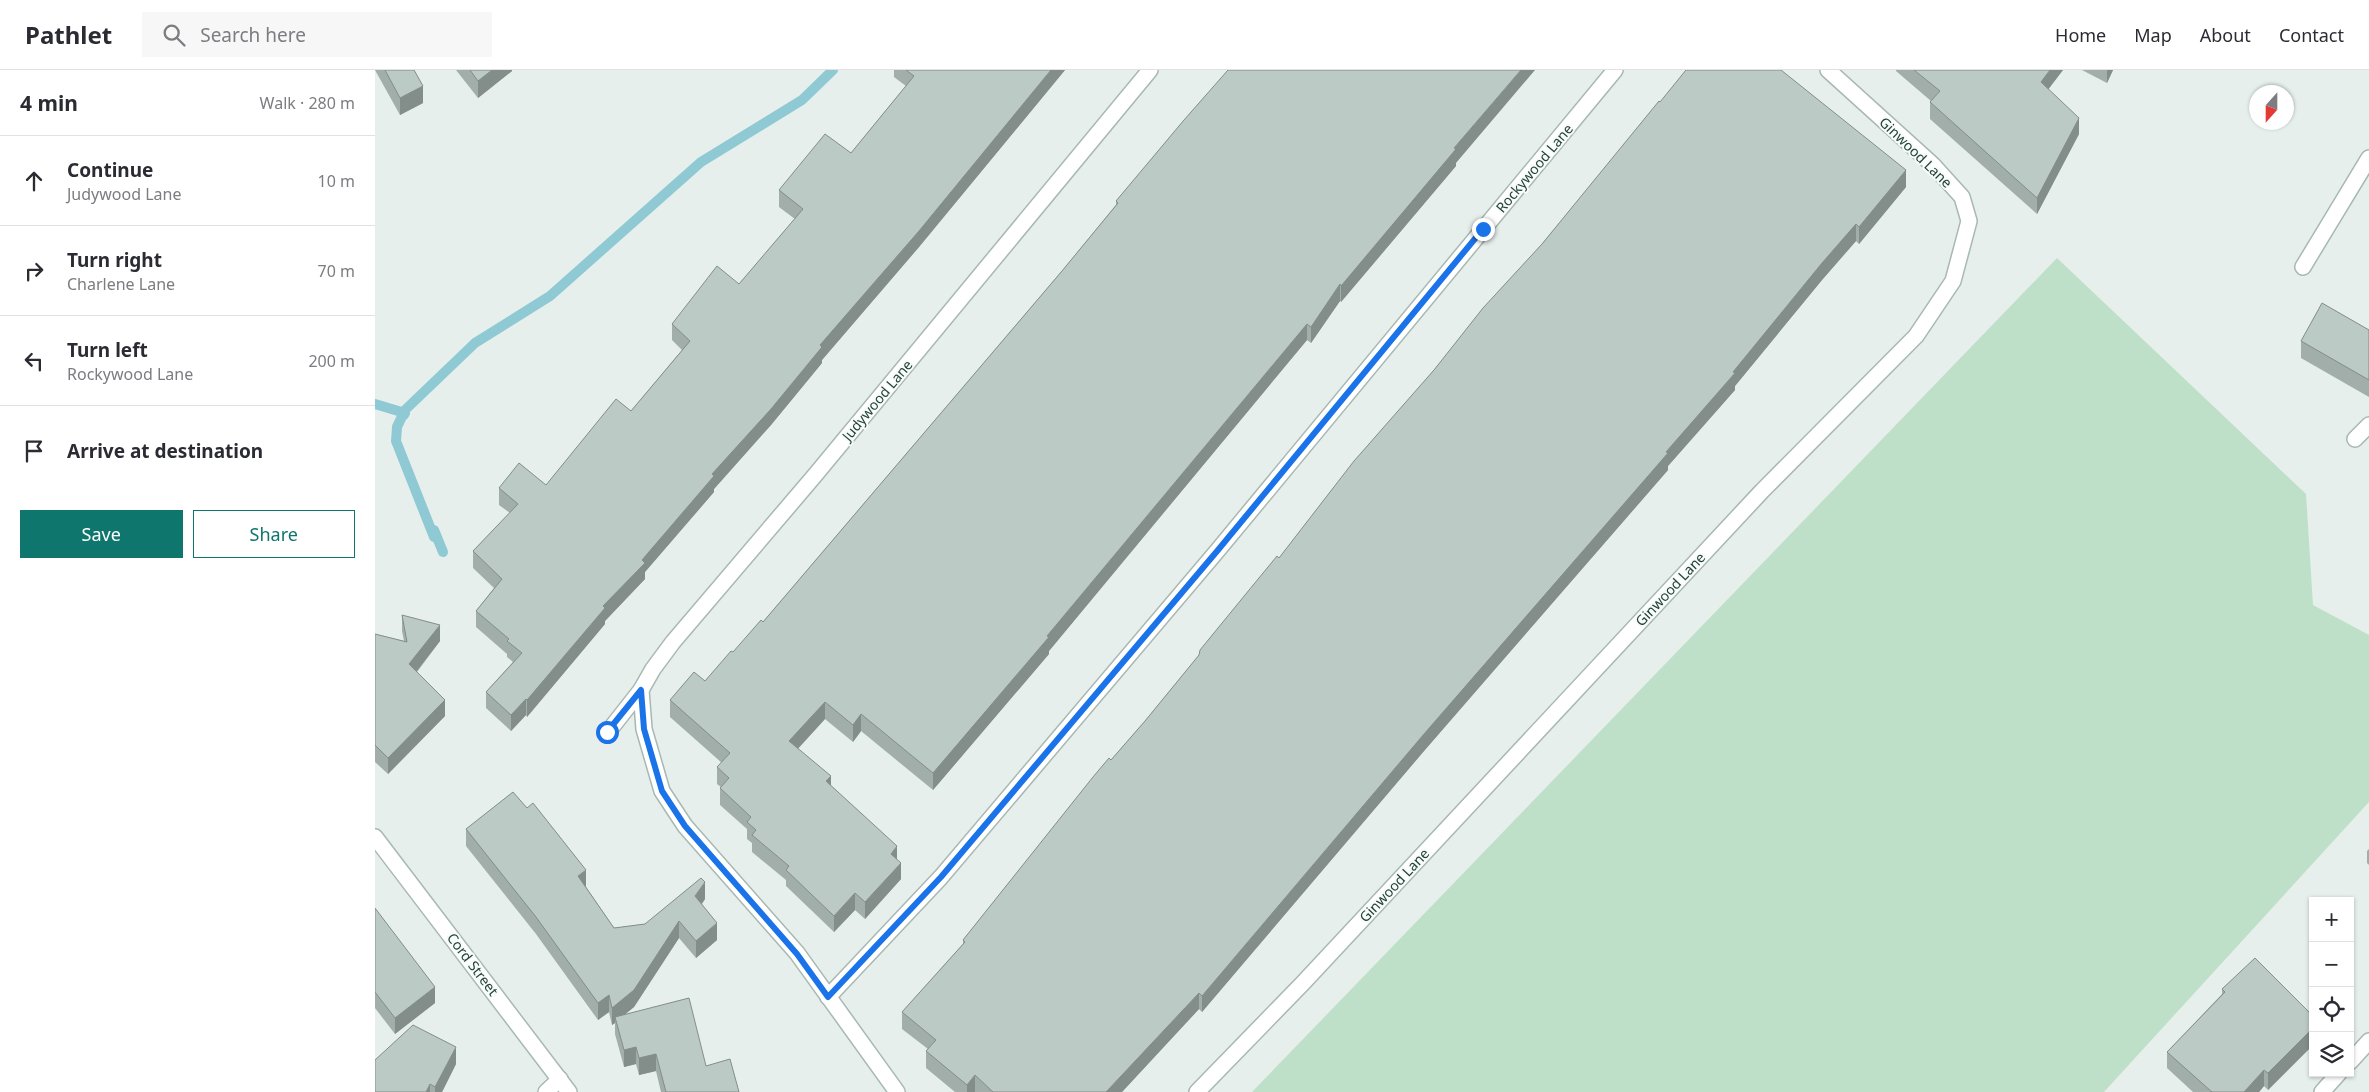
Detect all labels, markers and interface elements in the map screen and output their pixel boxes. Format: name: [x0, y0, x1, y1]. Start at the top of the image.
search box: [142, 12, 492, 57]
text: Pathlet: [25, 18, 112, 51]
icon: search: [160, 21, 188, 49]
text: Search here: [200, 22, 306, 48]
text: Home: [2055, 23, 2106, 47]
text: Map: [2134, 23, 2172, 47]
text: About: [2200, 23, 2251, 47]
text: Contact: [2279, 23, 2344, 47]
north arrow: [2249, 85, 2294, 130]
text: 4 min: [20, 89, 78, 117]
text: Walk · 280 m: [260, 92, 355, 114]
street label: Ginwood Lane: [1875, 112, 1957, 192]
street label: Rockywood Lane: [1491, 120, 1577, 216]
text: Continue: [67, 157, 153, 183]
icon: ahead: [20, 167, 48, 195]
text: 10 m: [318, 170, 355, 192]
text: Judywood Lane: [67, 183, 181, 205]
route end: [1472, 218, 1495, 241]
text: Turn right: [67, 247, 162, 273]
icon: right: [20, 257, 48, 285]
text: 70 m: [318, 260, 355, 282]
text: Charlene Lane: [67, 273, 175, 295]
text: Turn left: [67, 337, 148, 363]
icon: left: [20, 347, 48, 375]
text: 200 m: [308, 350, 355, 372]
street label: Judywood Lane: [836, 355, 917, 446]
text: Rockywood Lane: [67, 363, 193, 385]
icon: arrive: [20, 437, 48, 465]
text: Arrive at destination: [67, 438, 263, 464]
button: Save: [20, 510, 183, 558]
button: Share: [193, 510, 355, 558]
street label: Ginwood Lane: [1631, 548, 1709, 630]
route start: [596, 721, 619, 744]
street label: Ginwood Lane: [1355, 844, 1433, 926]
map controls: [2309, 897, 2354, 1077]
button: +: [2309, 897, 2354, 942]
street label: Cord Street: [443, 929, 503, 999]
button: −: [2309, 942, 2354, 987]
button: locate: [2309, 987, 2354, 1032]
button: layers: [2309, 1032, 2354, 1077]

